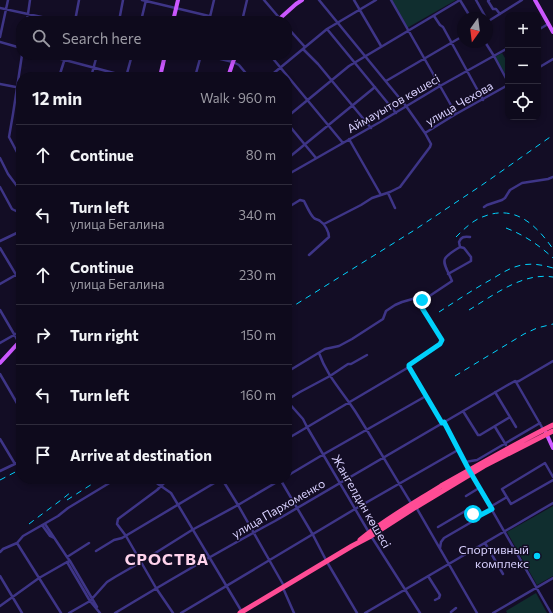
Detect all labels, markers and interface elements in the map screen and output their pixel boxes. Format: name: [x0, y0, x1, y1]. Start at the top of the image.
north arrow: [457, 12, 493, 48]
map controls: [505, 12, 541, 120]
button: +: [505, 12, 541, 48]
search box: [16, 16, 292, 60]
icon: search: [30, 27, 52, 49]
text: Search here: [62, 29, 141, 47]
button: −: [505, 48, 541, 84]
street label: Аймауытов көшесі: [344, 71, 442, 135]
street label: улица Чехова: [423, 78, 495, 128]
button: locate: [505, 84, 541, 120]
text: 12 min: [32, 88, 82, 109]
text: Walk · 960 m: [200, 90, 276, 106]
icon: ahead: [32, 144, 54, 166]
text: Continue: [70, 146, 134, 164]
text: 80 m: [246, 147, 276, 163]
text: Turn left: [70, 198, 129, 216]
icon: left: [32, 204, 54, 226]
text: 340 m: [238, 207, 276, 223]
text: улица Бегалина: [70, 216, 165, 232]
text: Continue: [70, 258, 134, 276]
icon: ahead: [32, 264, 54, 286]
text: 230 m: [239, 267, 276, 283]
text: улица Бегалина: [70, 276, 165, 292]
route end: [413, 291, 431, 309]
icon: right: [32, 324, 54, 346]
text: Turn right: [70, 326, 139, 344]
text: 150 m: [241, 327, 276, 343]
icon: left: [32, 384, 54, 406]
text: Turn left: [70, 386, 129, 404]
text: 160 m: [240, 387, 276, 403]
icon: arrive: [32, 444, 54, 466]
text: Arrive at destination: [70, 446, 212, 464]
street label: Жангелдин көшесі: [330, 452, 394, 550]
street label: улица Пархоменко: [229, 476, 327, 540]
route start: [464, 505, 482, 523]
place label: Спортивный комплекс: [459, 542, 529, 570]
district label: СРОСТВА: [125, 549, 209, 568]
marker: Спортивный комплекс: [532, 551, 542, 561]

